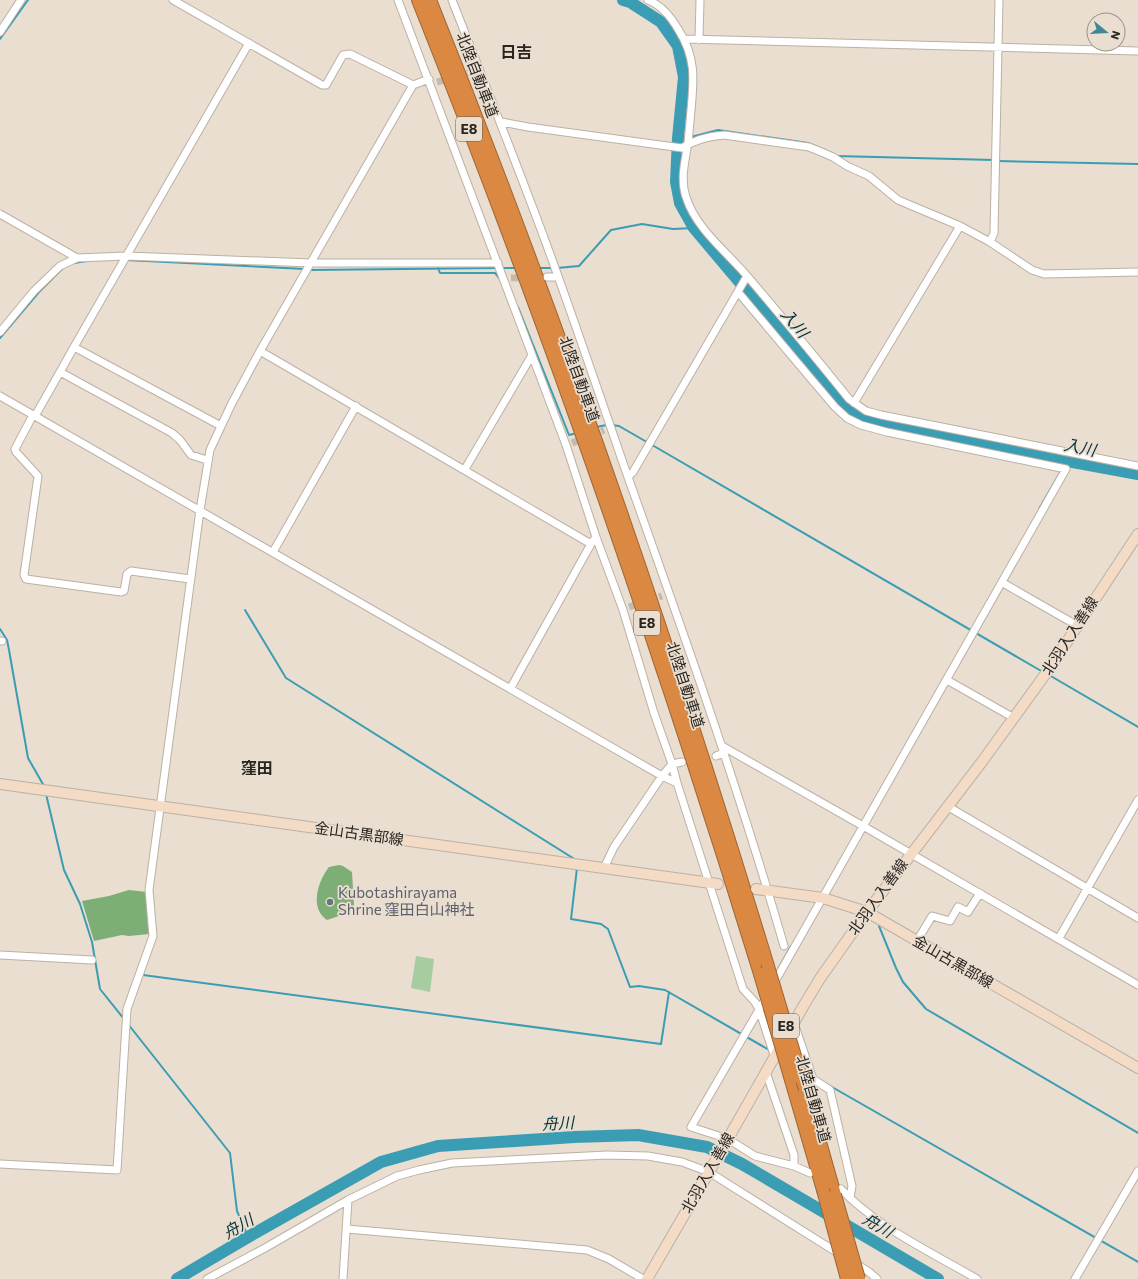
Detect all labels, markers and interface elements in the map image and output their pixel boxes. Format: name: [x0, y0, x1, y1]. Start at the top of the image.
north arrow: [1086, 12, 1126, 52]
street label: 北陸自動車道: [453, 29, 502, 120]
text: N: [1109, 29, 1123, 41]
district label: 日吉: [500, 42, 532, 61]
road number: E8: [456, 117, 482, 141]
water label: 入川: [778, 304, 814, 343]
street label: 北陸自動車道: [556, 333, 604, 424]
water label: 入川: [1063, 434, 1100, 459]
street label: 北羽入入善線: [1037, 593, 1101, 678]
road number: E8: [634, 611, 660, 635]
street label: 北陸自動車道: [663, 639, 708, 730]
district label: 窪田: [241, 758, 273, 777]
street label: 金山古黒部線: [313, 818, 405, 848]
street label: 北羽入入善線: [843, 855, 911, 938]
place label: Kubotashirayama Shrine 窪田白山神社: [338, 883, 475, 918]
marker: Kubotashirayama Shrine 窪田白山神社: [325, 897, 335, 907]
street label: 金山古黒部線: [910, 931, 997, 991]
road number: E8: [773, 1014, 799, 1038]
street label: 北陸自動車道: [793, 1053, 835, 1144]
water label: 舟川: [541, 1112, 576, 1133]
street label: 北羽入入善線: [677, 1129, 737, 1216]
water label: 舟川: [219, 1208, 258, 1242]
water label: 舟川: [860, 1208, 899, 1242]

